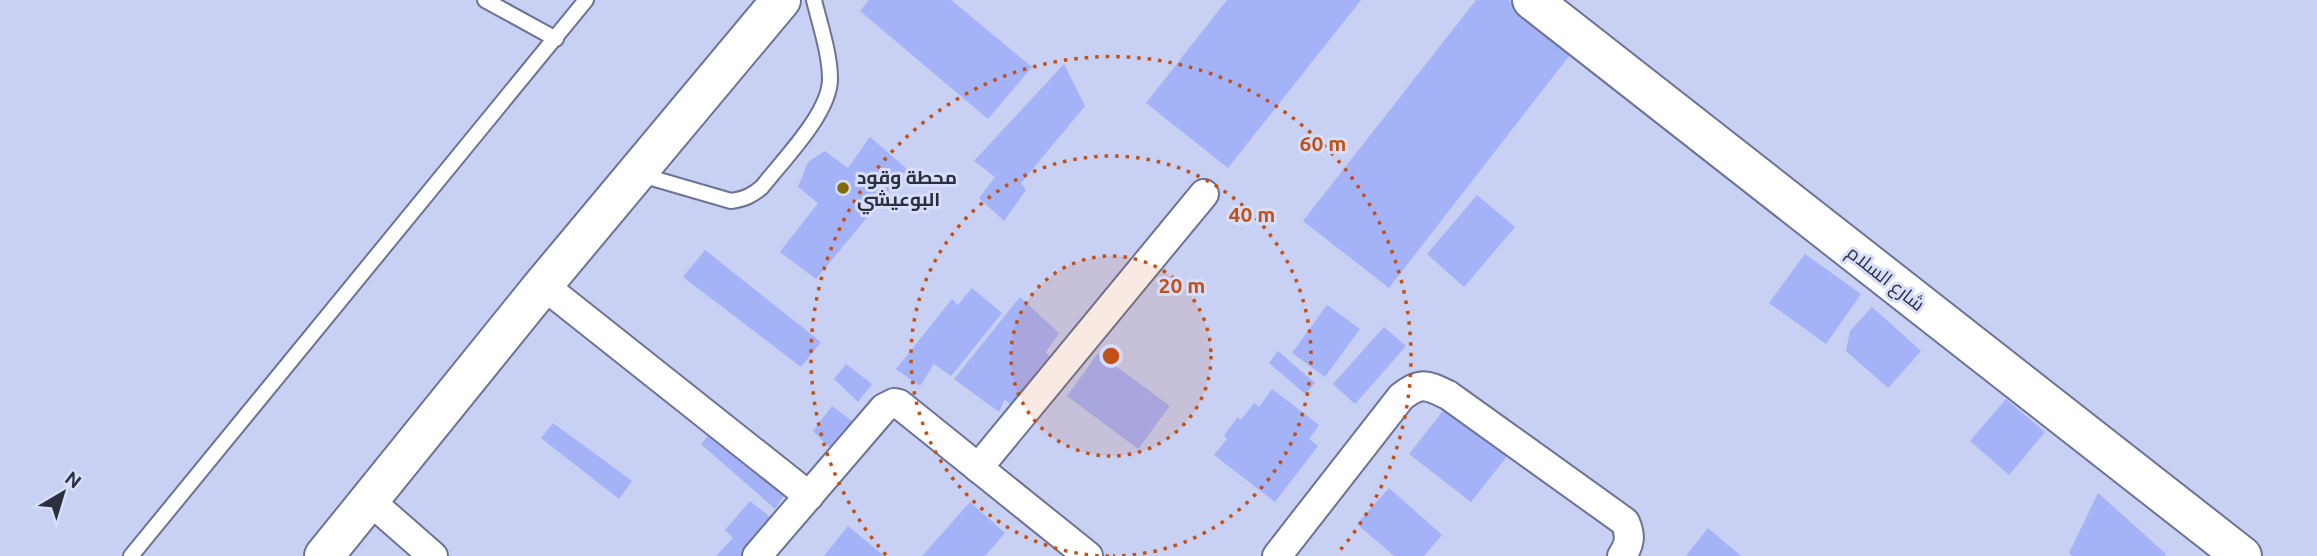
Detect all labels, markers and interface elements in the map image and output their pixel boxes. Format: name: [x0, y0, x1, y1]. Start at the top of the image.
text: 60 m: [1300, 131, 1346, 155]
place label: محطة وقود البوعيشي: [857, 166, 957, 215]
marker: محطة وقود البوعيشي: [835, 180, 851, 196]
text: 40 m: [1229, 202, 1275, 226]
street label: شارع السلام: [1841, 241, 1929, 318]
text: 20 m: [1159, 273, 1205, 297]
centre of rings: [1099, 344, 1123, 368]
north arrow: [28, 458, 98, 528]
text: N: [61, 467, 86, 493]

